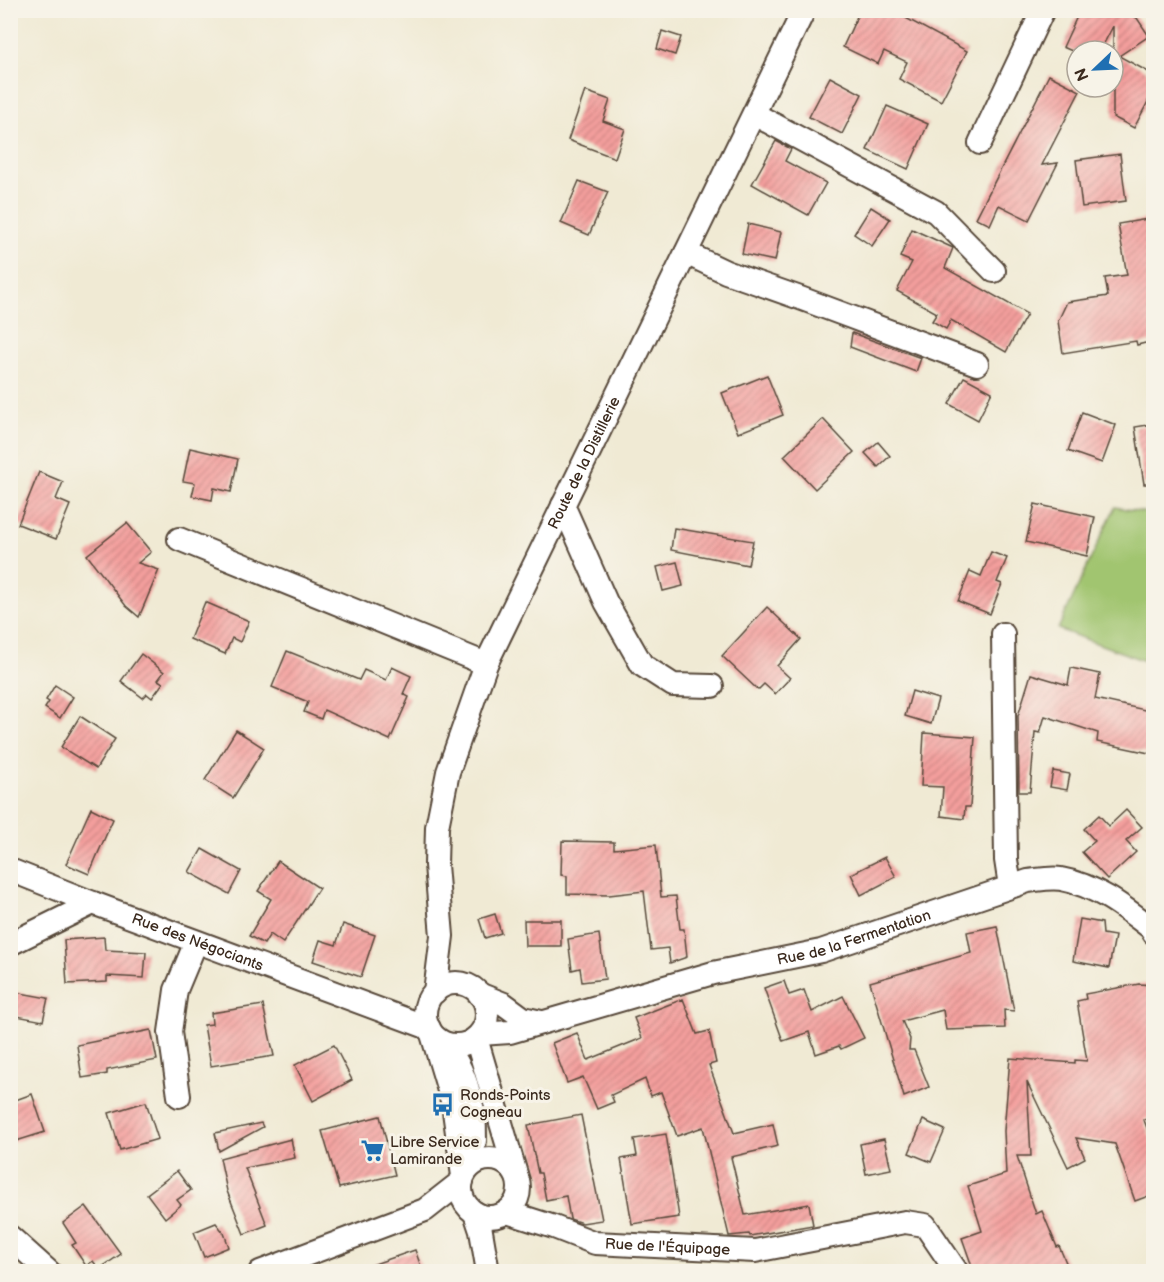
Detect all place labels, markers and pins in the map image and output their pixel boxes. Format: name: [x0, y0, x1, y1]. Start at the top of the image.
place label: Ronds-Points Cogneau: [460, 1086, 551, 1122]
bus stop icon: Ronds-Points Cogneau: [429, 1091, 455, 1117]
place label: Libre Service Lamirande: [390, 1133, 479, 1169]
supermarket icon: Libre Service Lamirande: [359, 1138, 385, 1164]

